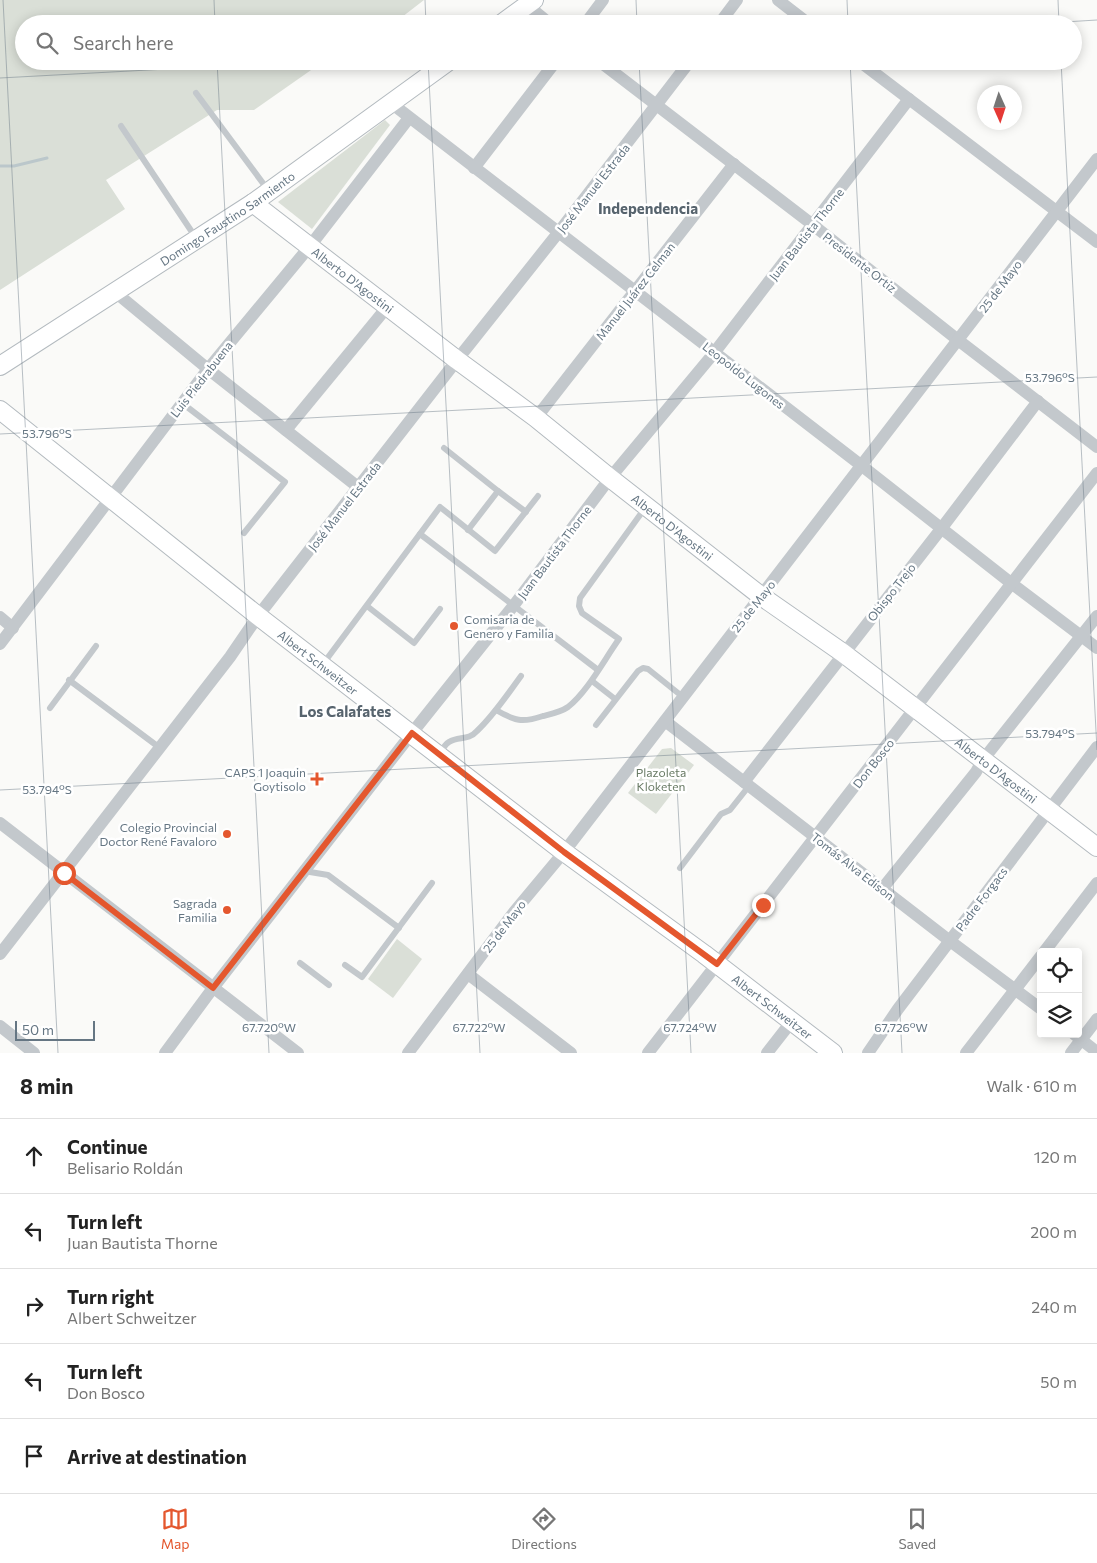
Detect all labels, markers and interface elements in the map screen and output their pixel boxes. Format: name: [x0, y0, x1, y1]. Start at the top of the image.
search box: [15, 15, 1082, 70]
icon: search: [33, 29, 61, 57]
text: Search here: [73, 31, 173, 54]
north arrow: [977, 85, 1022, 130]
street label: José Manuel Estrada: [554, 141, 633, 236]
street label: Domingo Faustino Sarmiento: [157, 168, 297, 268]
street label: Juan Bautista Thorne: [766, 185, 847, 283]
district label: Independencia: [598, 199, 698, 217]
street label: Presidente Ortiz: [821, 229, 899, 295]
street label: Manuel Juárez Celman: [593, 240, 678, 343]
street label: Alberto D'Agostini: [309, 244, 397, 316]
street label: 25 de Mayo: [976, 257, 1024, 315]
street label: Luis Piedrabuena: [167, 338, 235, 420]
street label: Leopoldo Lugones: [700, 339, 788, 411]
text: 53.796°S: [1025, 370, 1075, 384]
text: 53.796°S: [22, 426, 72, 440]
street label: José Manuel Estrada: [305, 459, 384, 554]
street label: Alberto D'Agostini: [629, 491, 716, 563]
street label: Juan Bautista Thorne: [514, 503, 594, 602]
street label: Obispo Trejo: [864, 560, 918, 624]
street label: 25 de Mayo: [728, 577, 778, 635]
place label: Comisaria de Genero y Familia: [464, 612, 554, 640]
marker: Comisaria de Genero y Familia: [448, 620, 460, 632]
street label: Albert Schweitzer: [275, 627, 361, 698]
district label: Los Calafates: [299, 702, 391, 720]
text: 53.794°S: [1025, 726, 1075, 740]
street label: Alberto D'Agostini: [952, 734, 1040, 806]
street label: Don Bosco: [849, 736, 897, 790]
place label: CAPS 1 Joaquin Goytisolo: [225, 765, 306, 793]
park label: Plazoleta Kloketen: [636, 765, 686, 793]
marker: CAPS 1 Joaquin Goytisolo: [310, 772, 324, 786]
text: 53.794°S: [22, 782, 72, 796]
place label: Colegio Provincial Doctor René Favaloro: [99, 820, 217, 848]
marker: Colegio Provincial Doctor René Favaloro: [221, 828, 233, 840]
street label: Tomás Alva Edison: [809, 829, 897, 903]
route start: [53, 862, 76, 885]
street label: Padre Forgacs: [952, 864, 1010, 934]
route end: [752, 894, 775, 917]
place label: Sagrada Familia: [173, 896, 217, 924]
street label: 25 de Mayo: [480, 897, 528, 955]
marker: Sagrada Familia: [221, 904, 233, 916]
map controls: [1037, 948, 1082, 1038]
button: locate: [1037, 948, 1082, 993]
street label: Albert Schweitzer: [729, 971, 815, 1042]
button: layers: [1037, 993, 1082, 1038]
scale bar: [15, 1018, 95, 1041]
text: 67.720°W: [242, 1020, 296, 1034]
text: 67.722°W: [452, 1020, 506, 1034]
text: 67.724°W: [663, 1020, 717, 1034]
text: 67.726°W: [874, 1020, 928, 1034]
text: 50 m: [22, 1021, 54, 1038]
text: 8 min: [20, 1073, 73, 1098]
text: Walk · 610 m: [987, 1076, 1077, 1095]
text: Continue: [67, 1135, 147, 1158]
icon: ahead: [20, 1142, 48, 1170]
text: 120 m: [1034, 1147, 1077, 1166]
text: Belisario Roldán: [67, 1158, 183, 1177]
text: Turn left: [67, 1210, 142, 1233]
icon: left: [20, 1217, 48, 1245]
text: 200 m: [1030, 1222, 1077, 1241]
text: Juan Bautista Thorne: [67, 1233, 218, 1252]
text: Turn right: [67, 1285, 154, 1308]
icon: right: [20, 1292, 48, 1320]
text: 240 m: [1031, 1297, 1077, 1316]
text: Albert Schweitzer: [67, 1308, 197, 1327]
text: Turn left: [67, 1360, 142, 1383]
icon: left: [20, 1367, 48, 1395]
text: 50 m: [1040, 1372, 1077, 1391]
text: Don Bosco: [67, 1383, 145, 1402]
icon: arrive: [20, 1442, 48, 1470]
text: Arrive at destination: [67, 1445, 247, 1468]
tab: Map: [161, 1505, 190, 1552]
tab: Directions: [511, 1505, 577, 1552]
tab: Saved: [898, 1505, 936, 1552]

